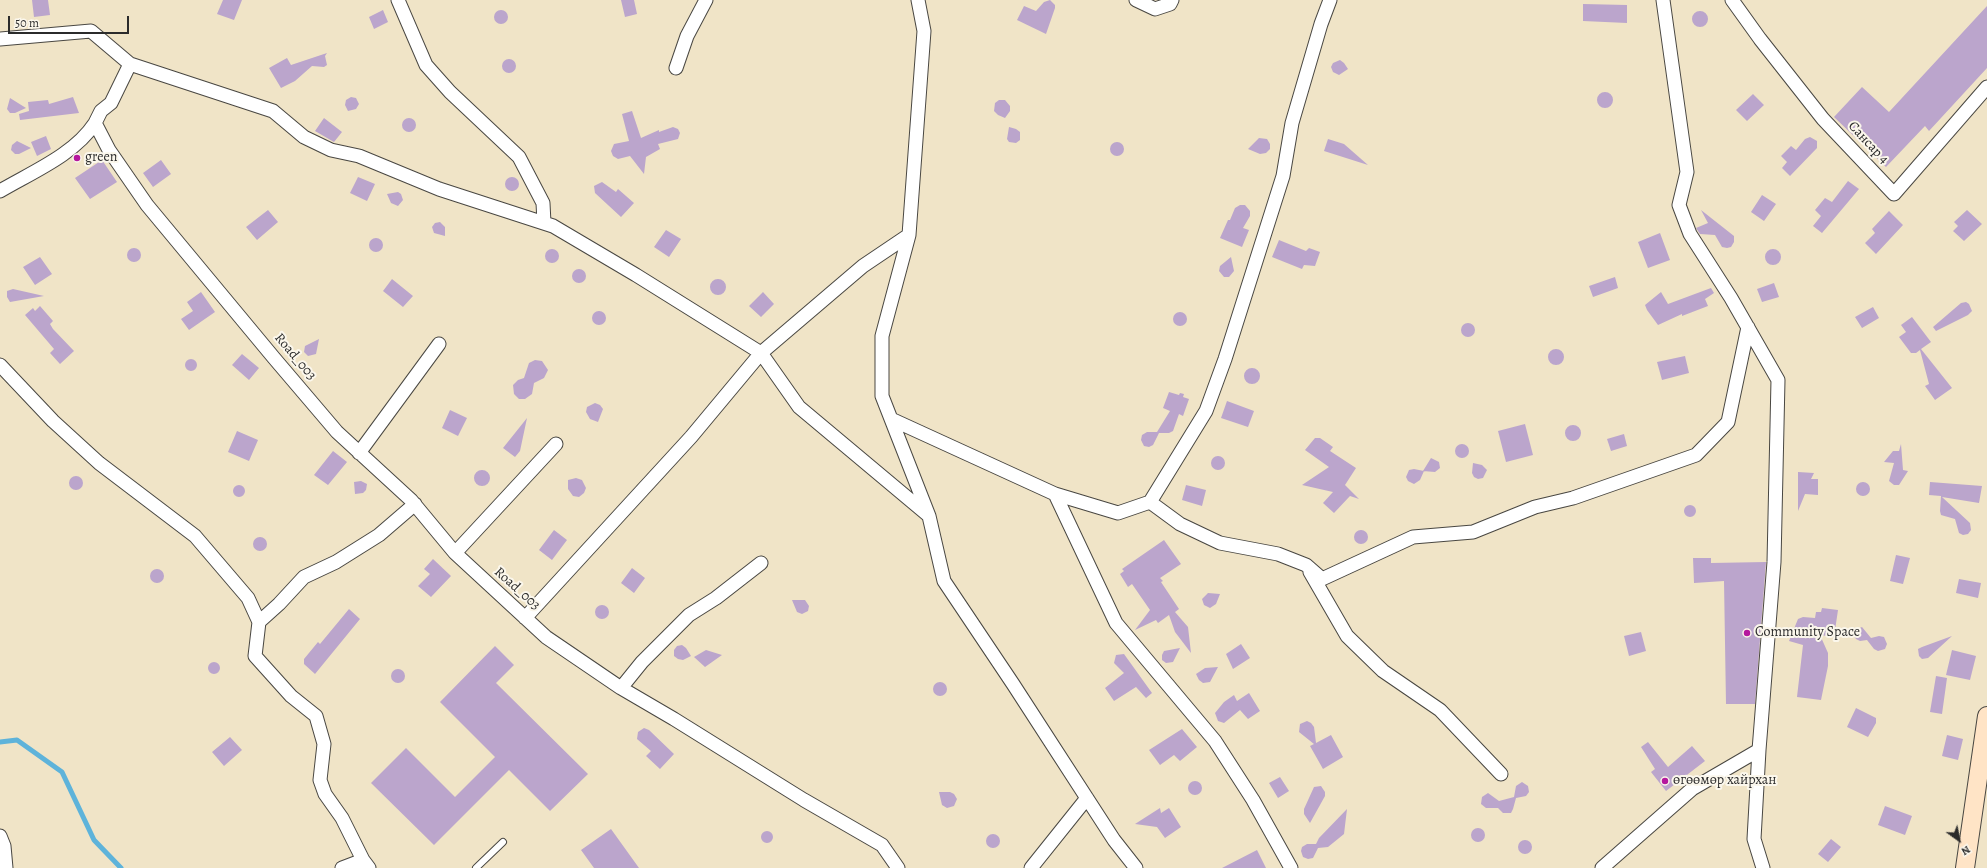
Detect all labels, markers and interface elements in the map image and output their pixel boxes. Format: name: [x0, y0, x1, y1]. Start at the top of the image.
scale bar: [10, 8, 131, 34]
text: 50 m: [15, 15, 39, 31]
street label: Сансар 4: [1844, 118, 1892, 168]
place label: green: [85, 150, 117, 166]
marker: green: [72, 153, 82, 163]
street label: Road_003: [270, 330, 320, 384]
street label: Road_003: [490, 564, 544, 614]
place label: Community Space: [1755, 625, 1860, 641]
marker: Community Space: [1742, 628, 1752, 638]
place label: өгөөмөр хайрхан: [1673, 773, 1776, 789]
marker: өгөөмөр хайрхан: [1660, 776, 1670, 786]
north arrow: [1939, 820, 1979, 860]
text: N: [1958, 842, 1973, 859]

